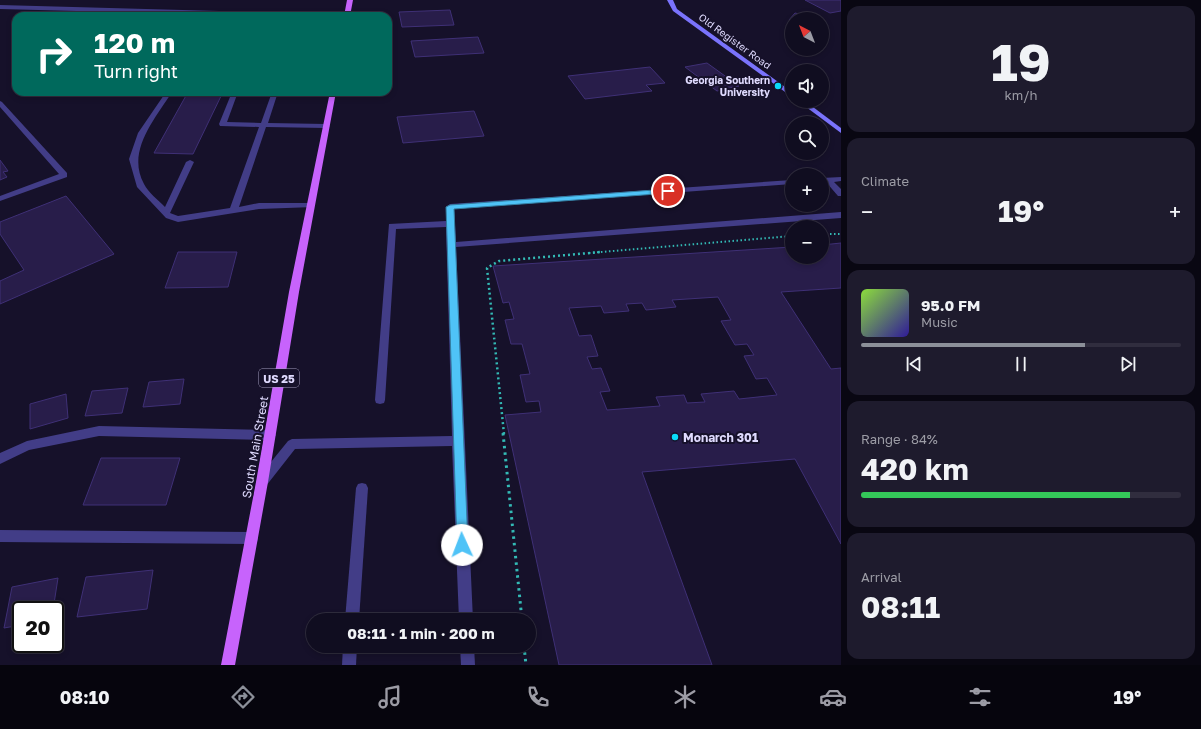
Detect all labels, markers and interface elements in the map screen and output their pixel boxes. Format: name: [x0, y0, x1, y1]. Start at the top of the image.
street label: Old Register Road: [696, 11, 774, 71]
north arrow: [785, 12, 829, 56]
map controls: [785, 12, 829, 264]
text: 120 m: [94, 26, 175, 59]
icon: right: [28, 28, 80, 80]
text: 19: [991, 30, 1051, 92]
text: Turn right: [94, 60, 178, 82]
button: sound: [785, 64, 829, 108]
place label: Georgia Southern University: [685, 74, 770, 98]
marker: Georgia Southern University: [773, 81, 783, 91]
text: km/h: [1004, 87, 1038, 103]
button: search: [785, 116, 829, 160]
button: +: [785, 168, 829, 212]
text: Climate: [861, 173, 909, 189]
pin: [651, 174, 685, 208]
icon: arrive: [657, 180, 679, 202]
text: 19°: [998, 193, 1044, 229]
text: −: [861, 198, 873, 225]
text: +: [1169, 198, 1181, 225]
button: −: [785, 220, 829, 264]
text: 95.0 FM: [921, 296, 980, 314]
text: Music: [921, 314, 958, 330]
icon: previous: [903, 353, 925, 375]
icon: pause: [1010, 353, 1032, 375]
icon: next: [1117, 353, 1139, 375]
road number: US 25: [259, 369, 299, 387]
street label: South Main Street: [239, 395, 271, 499]
place label: Monarch 301: [683, 430, 758, 445]
text: Range · 84%: [861, 431, 938, 447]
marker: Monarch 301: [670, 432, 680, 442]
text: 420 km: [861, 451, 969, 487]
position arrow: [441, 524, 483, 566]
text: Arrival: [861, 569, 902, 585]
text: 08:11: [861, 589, 940, 625]
speed limit sign: 20: [12, 601, 64, 653]
text: 08:11 · 1 min · 200 m: [347, 624, 495, 642]
icon: directions: [229, 683, 257, 711]
icon: music: [376, 683, 404, 711]
icon: phone: [524, 683, 552, 711]
icon: climate: [671, 683, 699, 711]
icon: car: [819, 683, 847, 711]
icon: filters: [966, 683, 994, 711]
text: 08:10: [60, 686, 110, 708]
text: 19°: [1114, 686, 1141, 708]

